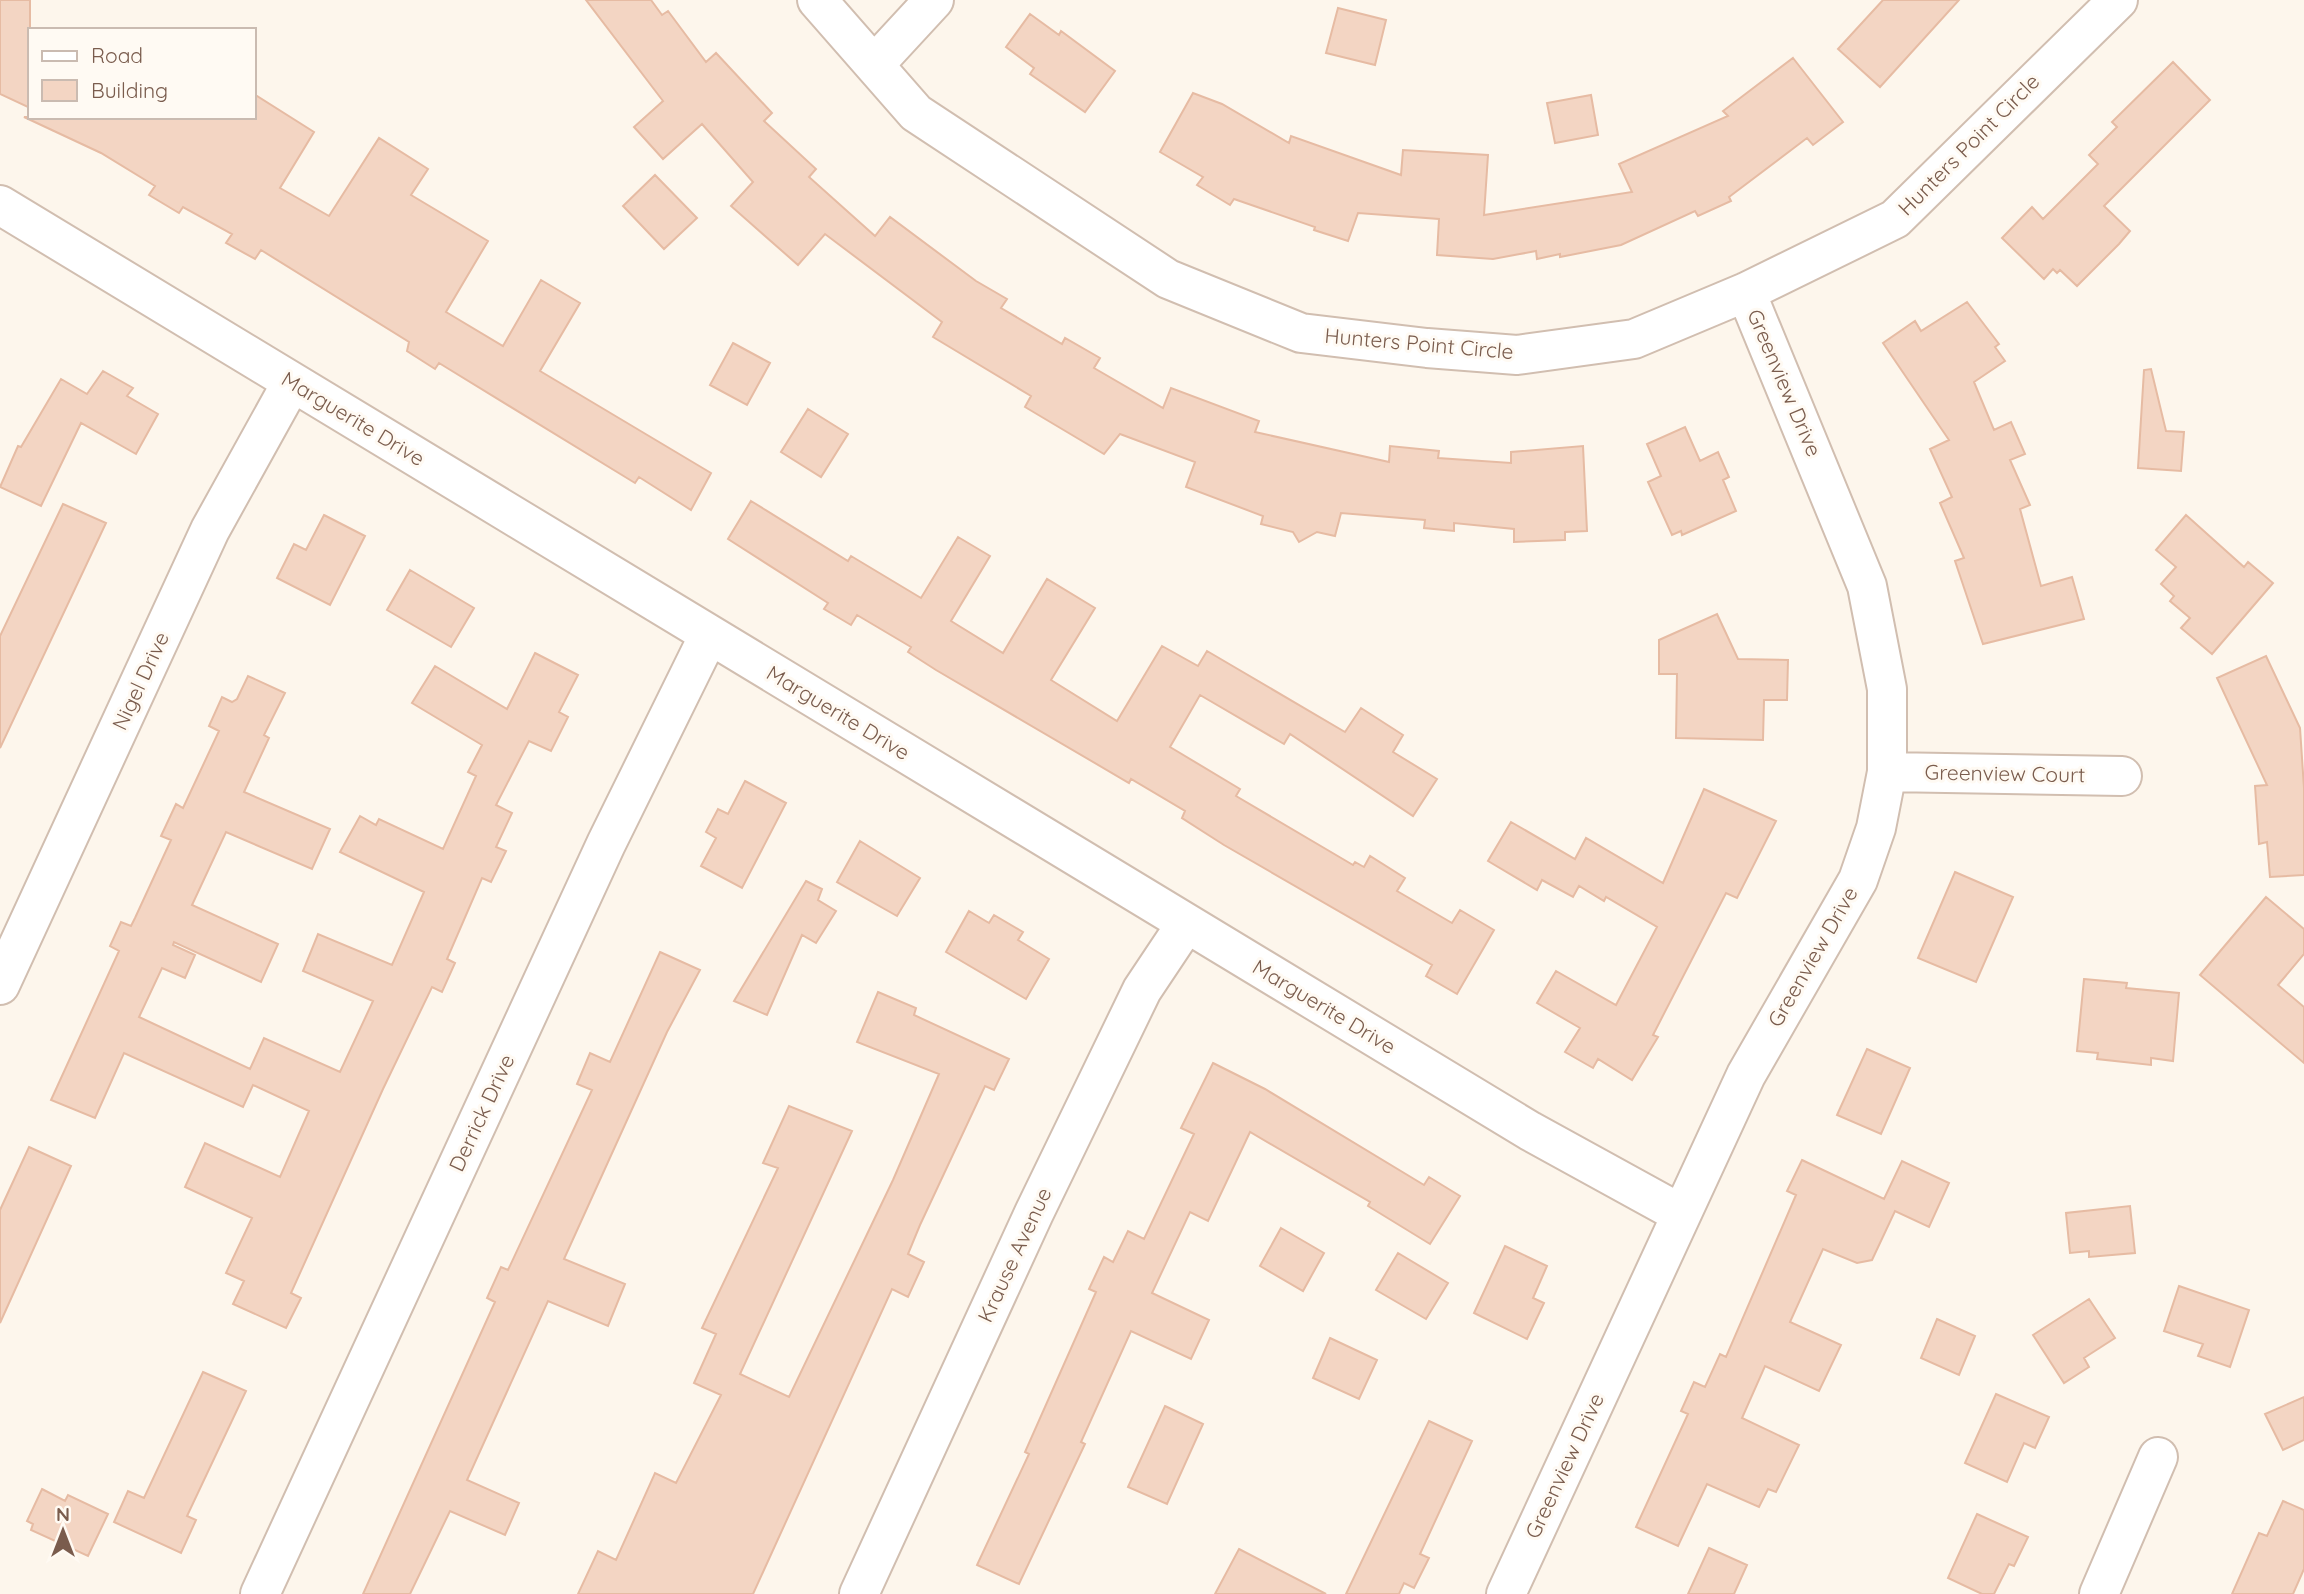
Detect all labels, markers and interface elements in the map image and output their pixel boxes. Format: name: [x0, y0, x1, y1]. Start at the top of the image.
legend: [28, 28, 256, 119]
text: Road: [91, 42, 143, 68]
street label: Hunters Point Circle: [1892, 68, 2044, 220]
text: Building: [91, 77, 168, 103]
street label: Greenview Drive: [1742, 305, 1828, 460]
street label: Hunters Point Circle: [1324, 322, 1515, 364]
street label: Marguerite Drive: [277, 365, 430, 471]
street label: Nigel Drive: [106, 627, 174, 734]
street label: Marguerite Drive: [762, 659, 915, 765]
street label: Greenview Court: [1925, 759, 2085, 787]
street label: Greenview Drive: [1761, 882, 1863, 1031]
street label: Marguerite Drive: [1248, 953, 1401, 1059]
street label: Derrick Drive: [443, 1050, 520, 1175]
street label: Krause Avenue: [972, 1183, 1057, 1326]
street label: Greenview Drive: [1519, 1389, 1609, 1542]
north arrow: [28, 1496, 98, 1566]
text: N: [56, 1502, 70, 1526]

